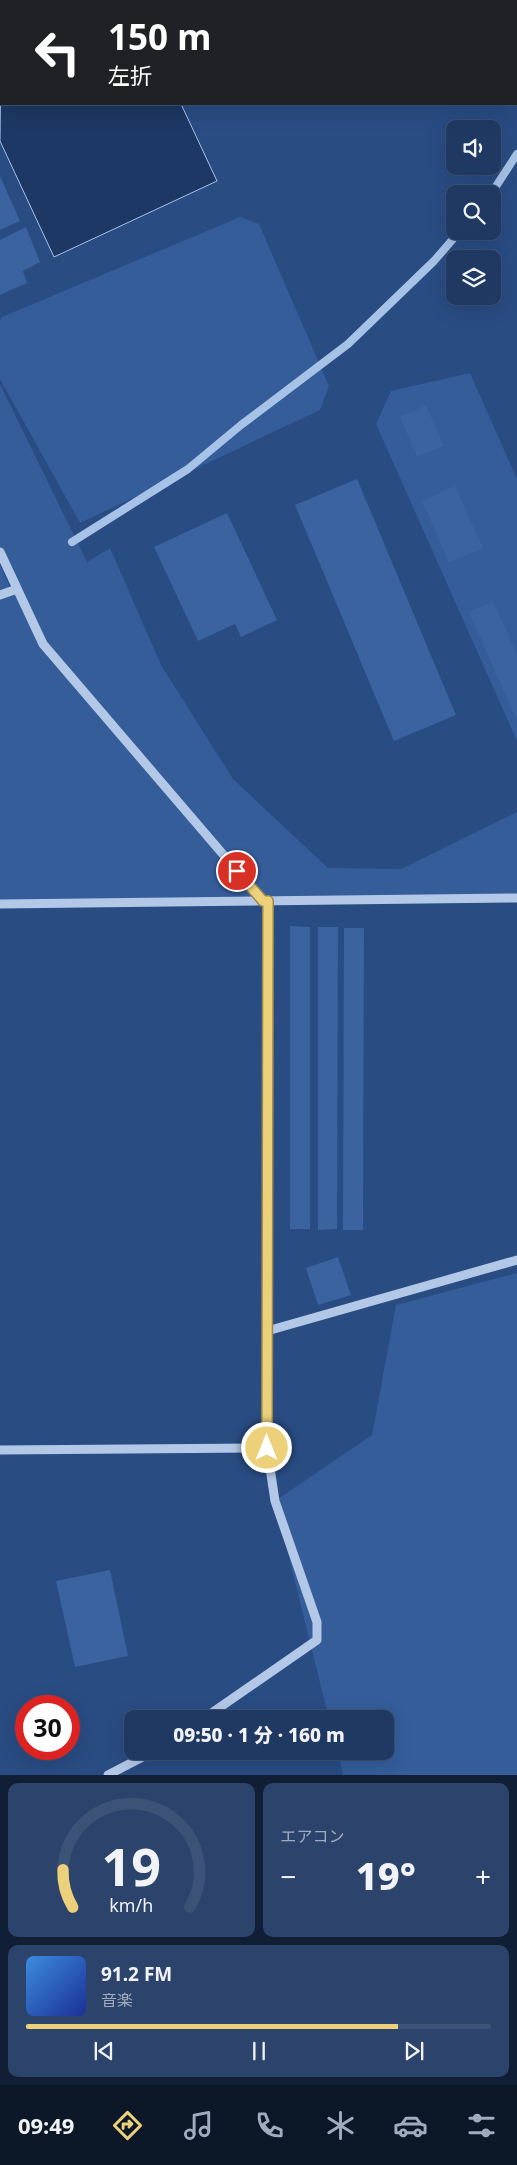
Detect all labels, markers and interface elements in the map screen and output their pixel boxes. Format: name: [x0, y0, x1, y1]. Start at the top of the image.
text: 150 m: [108, 13, 211, 60]
icon: left: [25, 20, 90, 85]
text: 左折: [108, 60, 152, 90]
map controls: [446, 120, 501, 305]
button: sound: [446, 120, 501, 175]
button: search: [446, 185, 501, 240]
button: layers: [446, 250, 501, 305]
pin: [216, 850, 258, 892]
icon: arrive: [223, 857, 251, 885]
position arrow: [240, 1421, 292, 1473]
speed limit sign: 30: [15, 1695, 80, 1760]
text: 09:50 · 1 分 · 160 m: [173, 1722, 345, 1748]
text: エアコン: [281, 1825, 345, 1847]
text: 19: [102, 1830, 161, 1901]
text: 19°: [356, 1849, 416, 1901]
text: −: [281, 1857, 297, 1895]
text: +: [475, 1857, 491, 1895]
text: km/h: [109, 1893, 153, 1917]
text: 91.2 FM: [101, 1961, 172, 1987]
text: 音楽: [101, 1989, 133, 2011]
icon: previous: [90, 2037, 118, 2065]
icon: pause: [245, 2037, 273, 2065]
icon: next: [400, 2037, 428, 2065]
icon: directions: [110, 2108, 145, 2143]
icon: music: [181, 2108, 216, 2143]
icon: phone: [252, 2108, 287, 2143]
icon: climate: [323, 2108, 358, 2143]
icon: car: [393, 2108, 428, 2143]
icon: filters: [464, 2108, 499, 2143]
text: 09:49: [18, 2110, 74, 2140]

